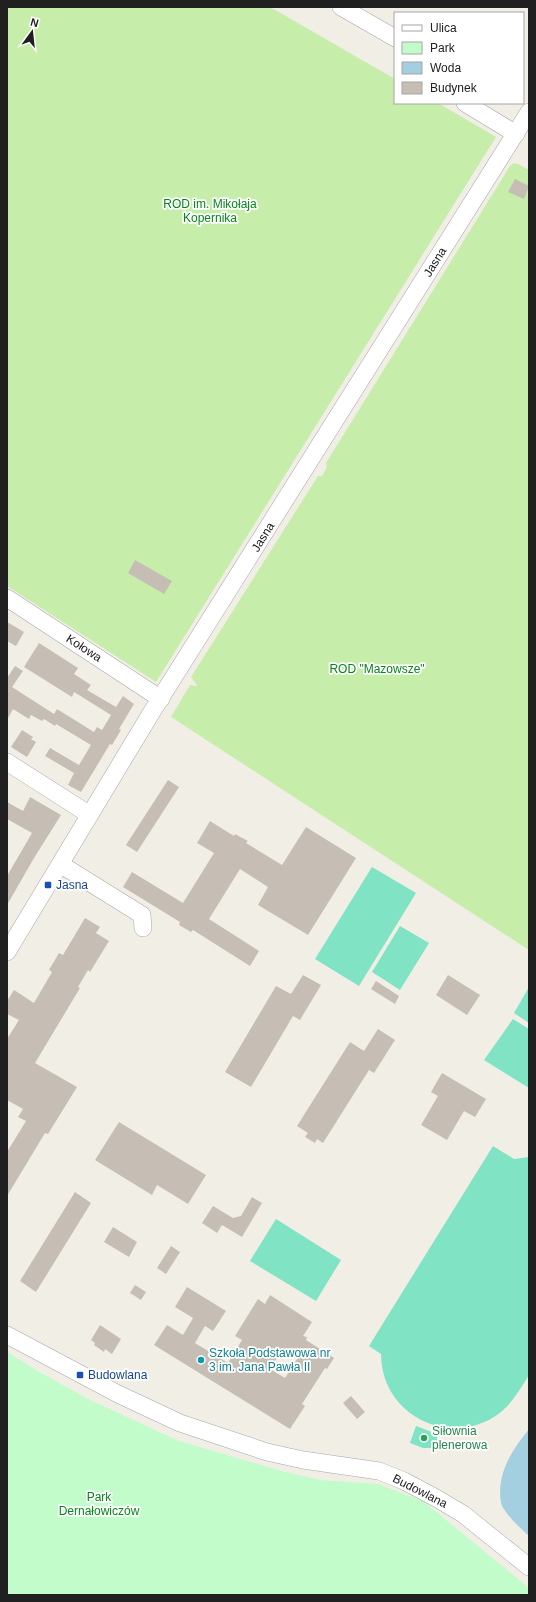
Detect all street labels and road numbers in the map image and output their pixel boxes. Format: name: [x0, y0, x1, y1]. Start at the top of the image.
street label: Jasna: [421, 244, 450, 279]
street label: Jasna: [249, 519, 278, 554]
street label: Kołowa: [64, 631, 105, 665]
street label: Budowlana: [390, 1471, 450, 1511]

